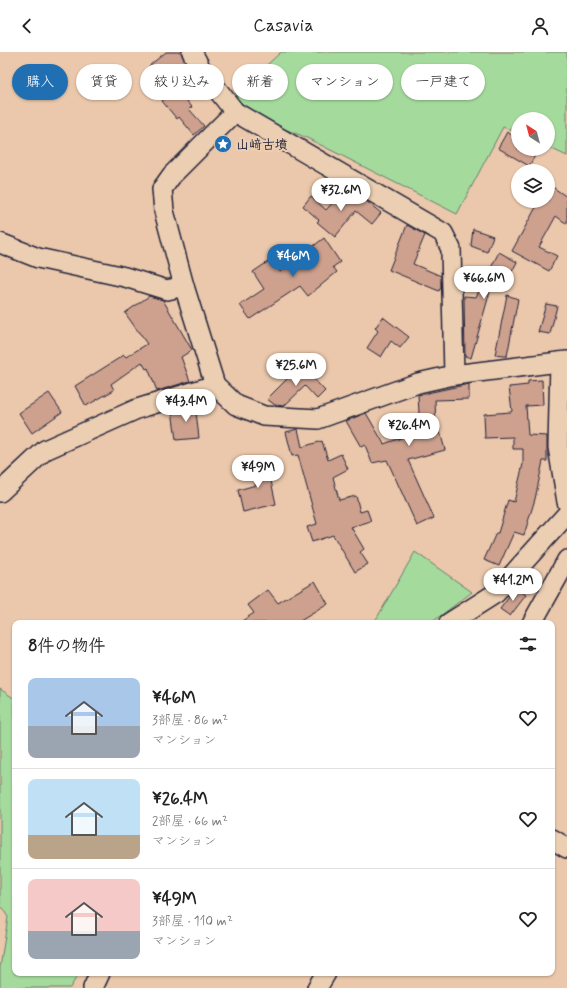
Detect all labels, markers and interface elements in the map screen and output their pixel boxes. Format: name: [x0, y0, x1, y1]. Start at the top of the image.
text: Casavia: [253, 14, 314, 38]
icon: back: [16, 15, 38, 37]
icon: person: [529, 15, 551, 37]
chip: 購入: [12, 64, 68, 100]
chip: 賃貸: [76, 64, 132, 100]
chip: 絞り込み: [140, 64, 224, 100]
chip: 新着: [232, 64, 288, 100]
chip: マンション: [296, 64, 393, 100]
chip: 一戸建て: [401, 64, 485, 100]
north arrow: [511, 112, 555, 156]
map controls: [511, 112, 555, 208]
place icon: 山﨑古墳: [213, 134, 233, 154]
place label: 山﨑古墳: [236, 137, 288, 154]
button: layers: [511, 164, 555, 208]
pin: ¥32.6M: [308, 178, 374, 212]
text: ¥32.6M: [320, 182, 362, 199]
pin: ¥46M: [269, 244, 317, 278]
text: ¥46M: [276, 248, 310, 265]
pin: ¥66.6M: [451, 266, 517, 300]
text: ¥66.6M: [463, 270, 505, 287]
pin: ¥25.6M: [263, 353, 329, 387]
text: ¥25.6M: [275, 357, 317, 374]
pin: ¥43.4M: [153, 389, 219, 423]
text: ¥43.4M: [165, 393, 207, 410]
pin: ¥26.4M: [376, 413, 442, 447]
text: ¥26.4M: [388, 417, 430, 434]
pin: ¥49M: [234, 455, 282, 489]
text: ¥49M: [241, 459, 275, 476]
pin: ¥41.2M: [480, 568, 546, 602]
text: ¥41.2M: [492, 572, 534, 589]
icon: filters: [517, 633, 539, 655]
text: 8件の物件: [28, 635, 106, 657]
text: ¥46M: [152, 687, 196, 709]
icon: home: [60, 694, 108, 742]
icon: heart: [517, 707, 539, 729]
text: 3部屋 · 86 m²: [152, 712, 228, 729]
text: マンション: [152, 732, 216, 749]
text: ¥26.4M: [152, 788, 208, 810]
icon: home: [60, 795, 108, 843]
icon: heart: [517, 808, 539, 830]
text: 2部屋 · 66 m²: [152, 813, 228, 830]
text: マンション: [152, 833, 216, 850]
text: ¥49M: [152, 888, 197, 910]
icon: home: [60, 895, 108, 943]
icon: heart: [517, 908, 539, 930]
text: 3部屋 · 110 m²: [152, 913, 233, 930]
text: マンション: [152, 933, 216, 950]

